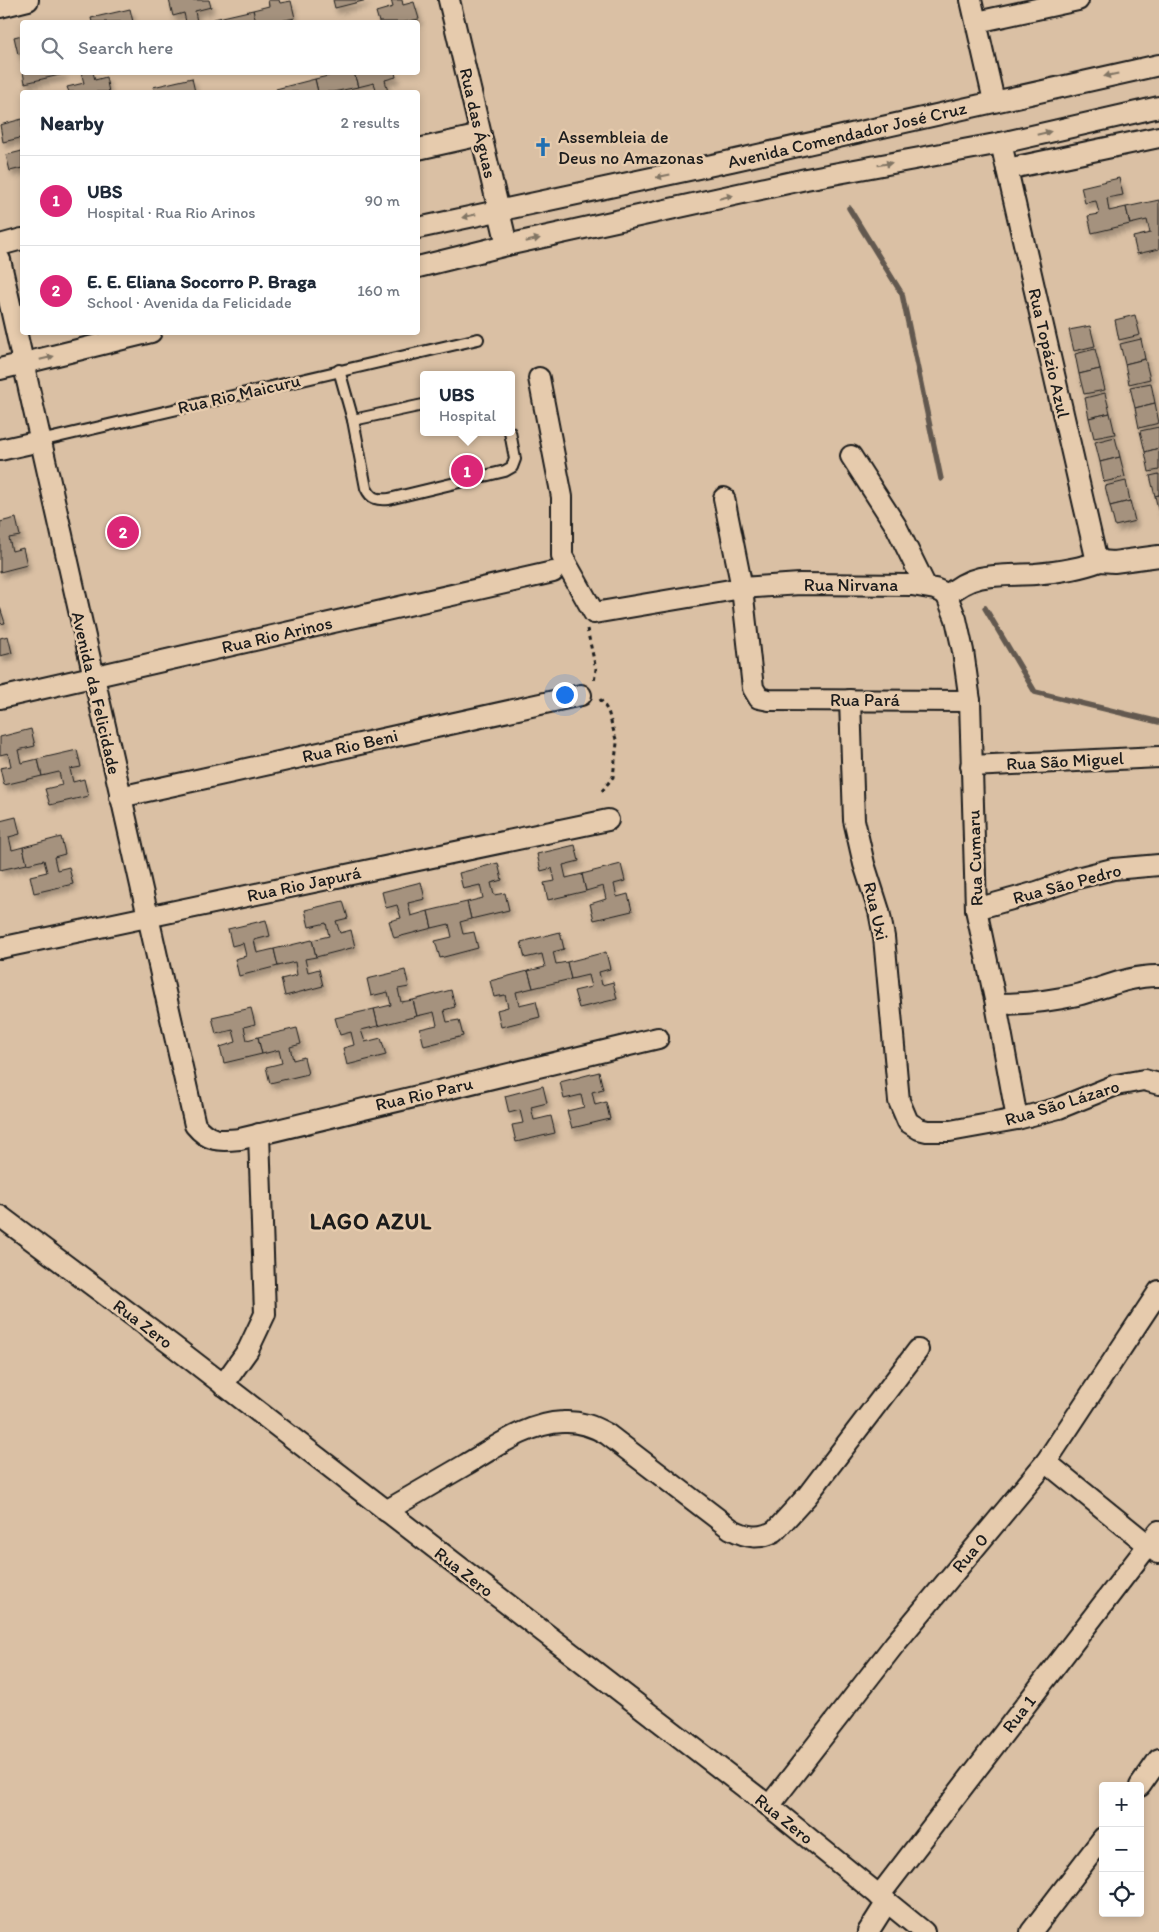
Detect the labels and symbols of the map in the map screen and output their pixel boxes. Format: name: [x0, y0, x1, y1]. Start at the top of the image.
street label: Rua das Águas: [455, 66, 501, 180]
one-way arrow: [1104, 71, 1119, 79]
street label: Avenida Comendador José Cruz: [725, 97, 969, 173]
place label: Assembleia de Deus no Amazonas: [558, 126, 704, 169]
one-way arrow: [1037, 129, 1052, 137]
church icon: Assembleia de Deus no Amazonas: [532, 136, 554, 158]
one-way arrow: [877, 160, 893, 168]
one-way arrow: [654, 172, 670, 180]
one-way arrow: [718, 193, 733, 201]
one-way arrow: [462, 212, 477, 220]
one-way arrow: [525, 236, 541, 244]
street label: Rua Topázio Azul: [1023, 286, 1075, 420]
one-way arrow: [40, 354, 55, 362]
street label: Rua Rio Maicuru: [176, 369, 303, 419]
pin: 1: [451, 452, 483, 490]
pin: 2: [107, 513, 139, 551]
street label: Rua Nirvana: [804, 574, 898, 596]
street label: Avenida da Felicidade: [67, 609, 125, 777]
street label: Rua Rio Arinos: [220, 612, 334, 658]
your location: [552, 682, 578, 708]
street label: Rua Pará: [830, 689, 901, 711]
street label: Rua Rio Beni: [300, 724, 400, 768]
street label: Rua São Miguel: [1006, 747, 1124, 775]
street label: Rua Cumaru: [962, 809, 988, 907]
street label: Rua São Pedro: [1010, 859, 1124, 909]
street label: Rua Rio Japurá: [245, 861, 364, 907]
street label: Rua Uxi: [859, 880, 893, 942]
street label: Rua Rio Paru: [373, 1072, 475, 1116]
street label: Rua São Lázaro: [1002, 1075, 1122, 1131]
district label: LAGO AZUL: [310, 1208, 432, 1235]
street label: Rua Zero: [109, 1294, 177, 1354]
street label: Rua 0: [947, 1529, 993, 1577]
street label: Rua Zero: [430, 1542, 498, 1602]
street label: Rua 1: [997, 1691, 1041, 1737]
street label: Rua Zero: [750, 1789, 818, 1849]

